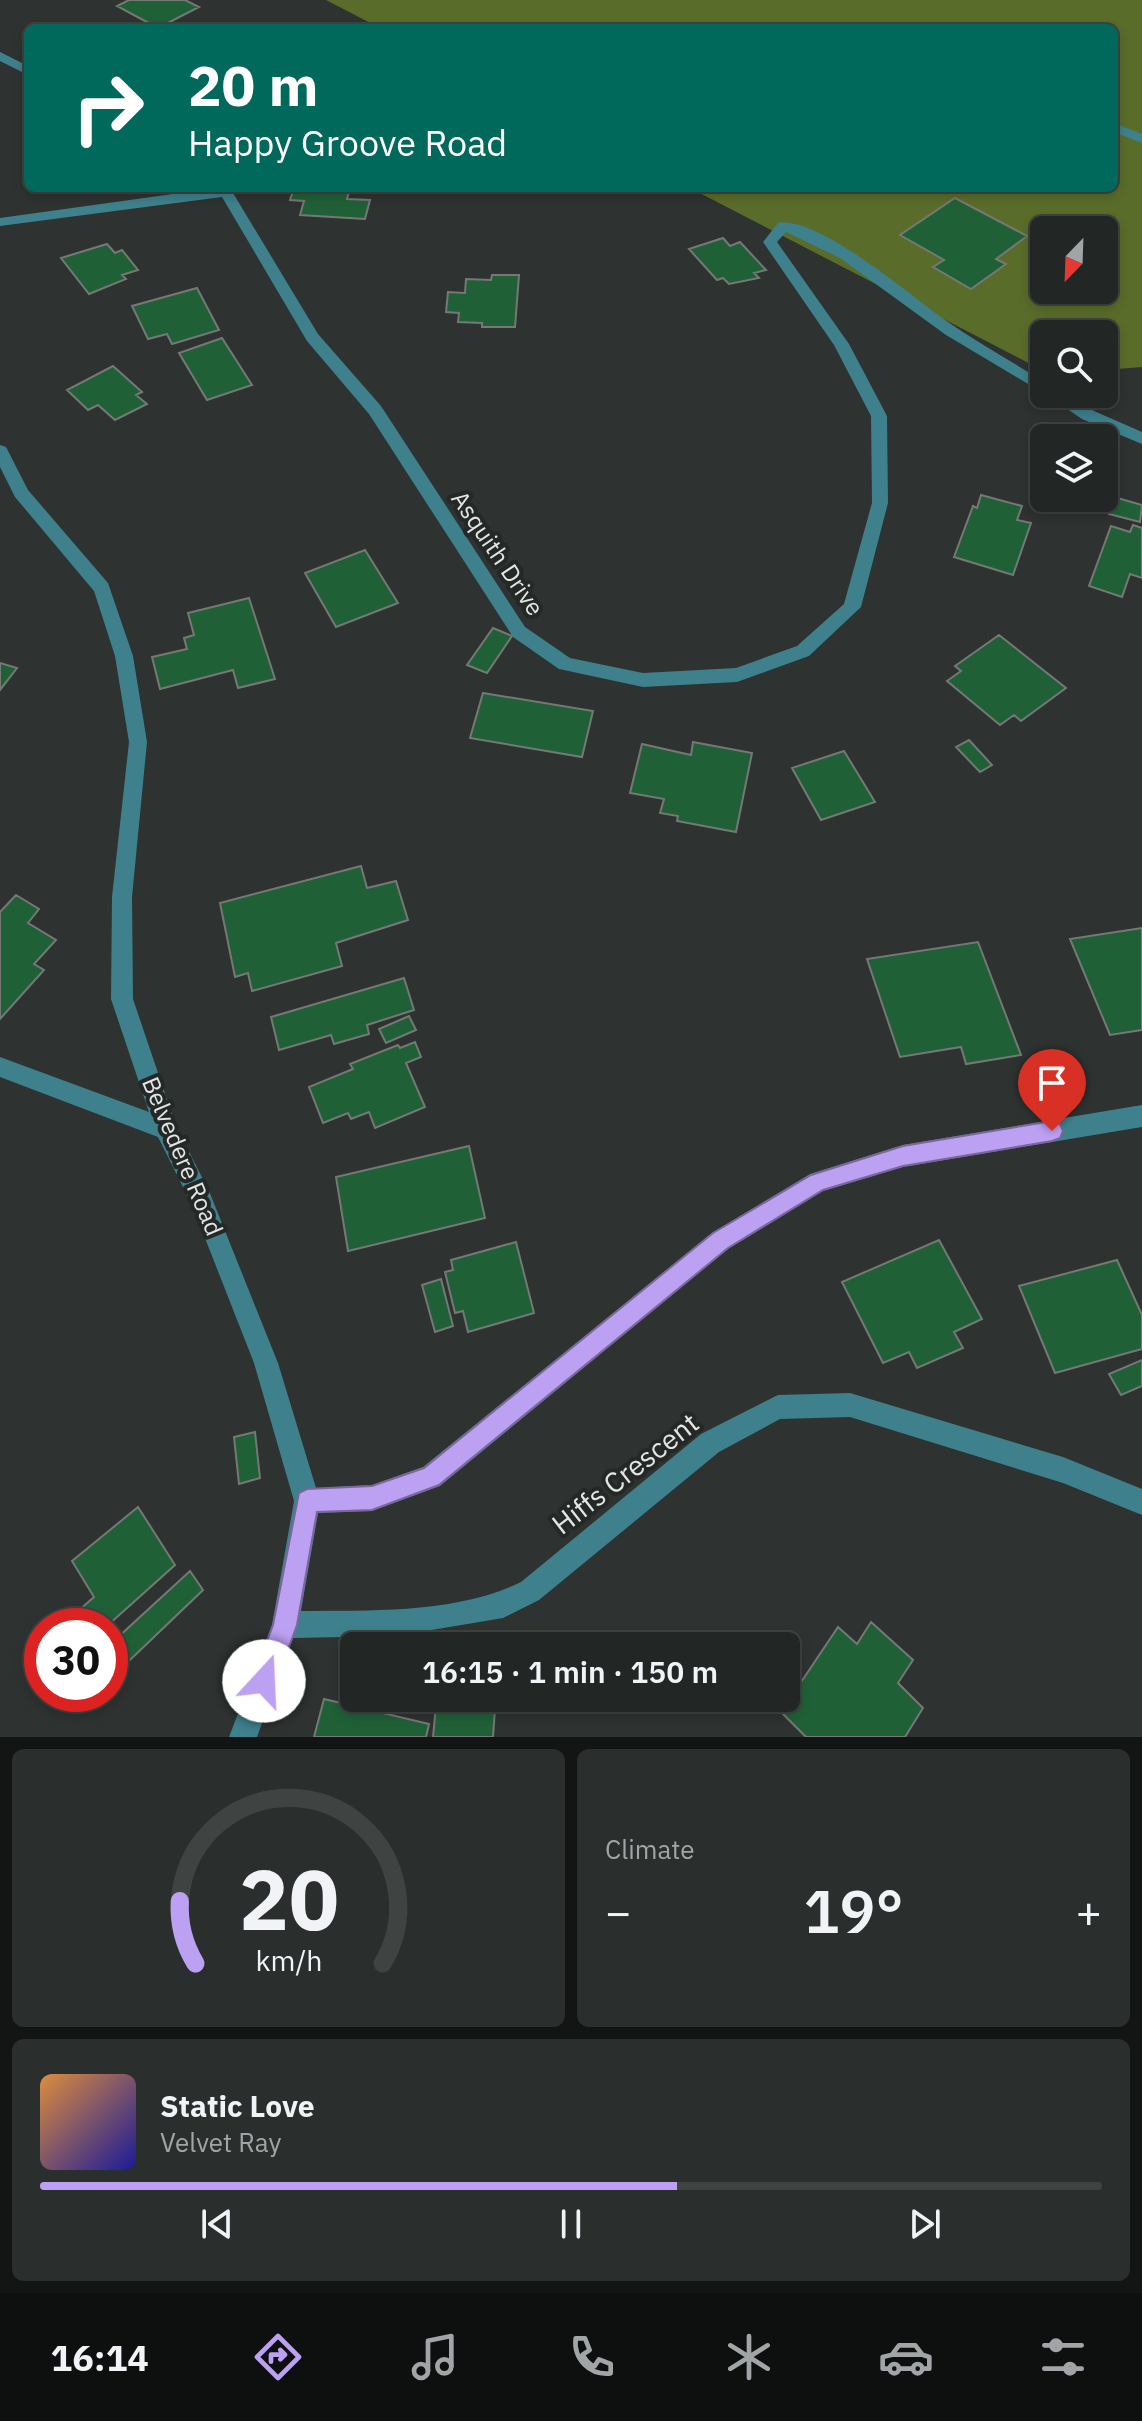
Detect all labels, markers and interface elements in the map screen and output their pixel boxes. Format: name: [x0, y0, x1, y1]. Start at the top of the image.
text: 20 m: [188, 49, 318, 121]
icon: right: [56, 56, 160, 160]
text: Happy Groove Road: [188, 119, 507, 166]
north arrow: [1030, 216, 1118, 304]
map controls: [1030, 216, 1118, 512]
button: search: [1030, 320, 1118, 408]
button: layers: [1030, 424, 1118, 512]
street label: Asquith Drive: [444, 484, 552, 622]
pin: [1018, 1049, 1086, 1131]
icon: arrive: [1030, 1061, 1074, 1105]
street label: Belvedere Road: [135, 1072, 231, 1240]
street label: Hiffs Crescent: [544, 1404, 706, 1542]
speed limit sign: 30: [24, 1608, 128, 1712]
position arrow: [222, 1639, 306, 1723]
text: 16:15 · 1 min · 150 m: [422, 1652, 718, 1691]
text: Climate: [605, 1832, 695, 1866]
text: 20: [239, 1845, 338, 1953]
text: 19°: [803, 1871, 904, 1950]
text: −: [605, 1883, 631, 1940]
text: +: [1076, 1883, 1102, 1940]
text: km/h: [255, 1942, 322, 1979]
text: Static Love: [160, 2086, 315, 2125]
text: Velvet Ray: [160, 2125, 281, 2159]
icon: previous: [195, 2202, 239, 2246]
icon: pause: [549, 2202, 593, 2246]
icon: next: [903, 2202, 947, 2246]
icon: directions: [250, 2329, 306, 2385]
icon: music: [407, 2329, 463, 2385]
icon: phone: [564, 2329, 620, 2385]
icon: climate: [721, 2329, 777, 2385]
icon: car: [878, 2329, 934, 2385]
icon: filters: [1035, 2329, 1091, 2385]
text: 16:14: [51, 2334, 149, 2381]

